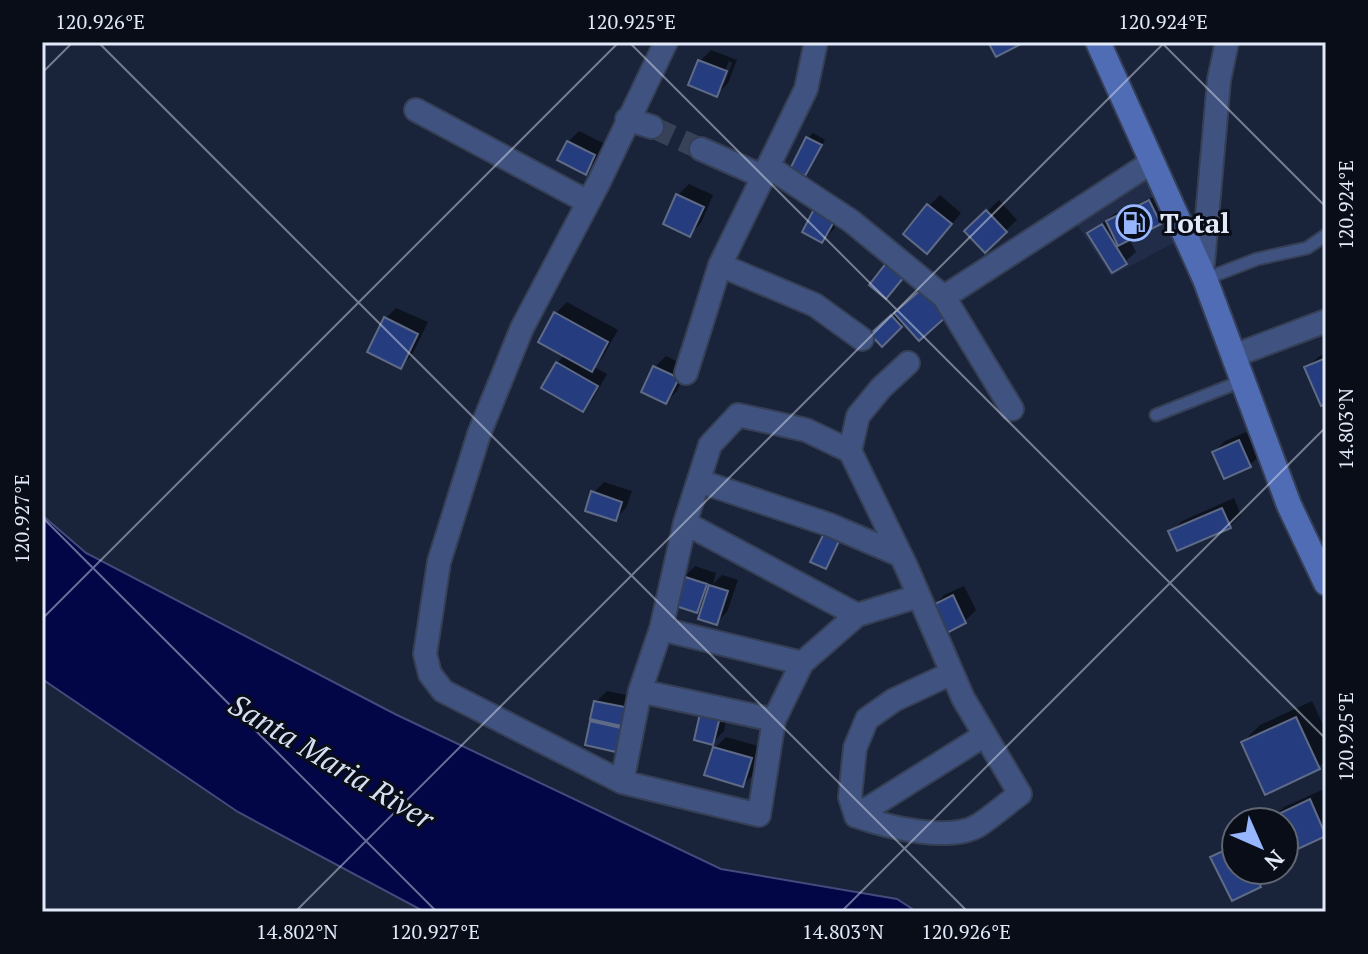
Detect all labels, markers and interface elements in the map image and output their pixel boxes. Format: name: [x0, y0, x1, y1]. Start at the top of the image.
text: 120.926°E: [55, 8, 145, 35]
text: 120.925°E: [586, 8, 676, 35]
text: 120.924°E: [1118, 8, 1208, 35]
text: 120.924°E: [1332, 160, 1359, 250]
fuel station icon: Total: [1115, 204, 1153, 242]
place label: Total: [1160, 204, 1230, 241]
text: 14.803°N: [1332, 388, 1359, 470]
text: 120.927°E: [8, 474, 35, 564]
water label: Santa Maria River: [222, 684, 443, 839]
text: 120.925°E: [1332, 692, 1359, 782]
north arrow: [1220, 806, 1300, 886]
text: N: [1258, 844, 1291, 877]
text: 14.802°N: [256, 918, 338, 945]
text: 120.927°E: [390, 918, 480, 945]
text: 14.803°N: [802, 918, 884, 945]
text: 120.926°E: [921, 918, 1011, 945]

